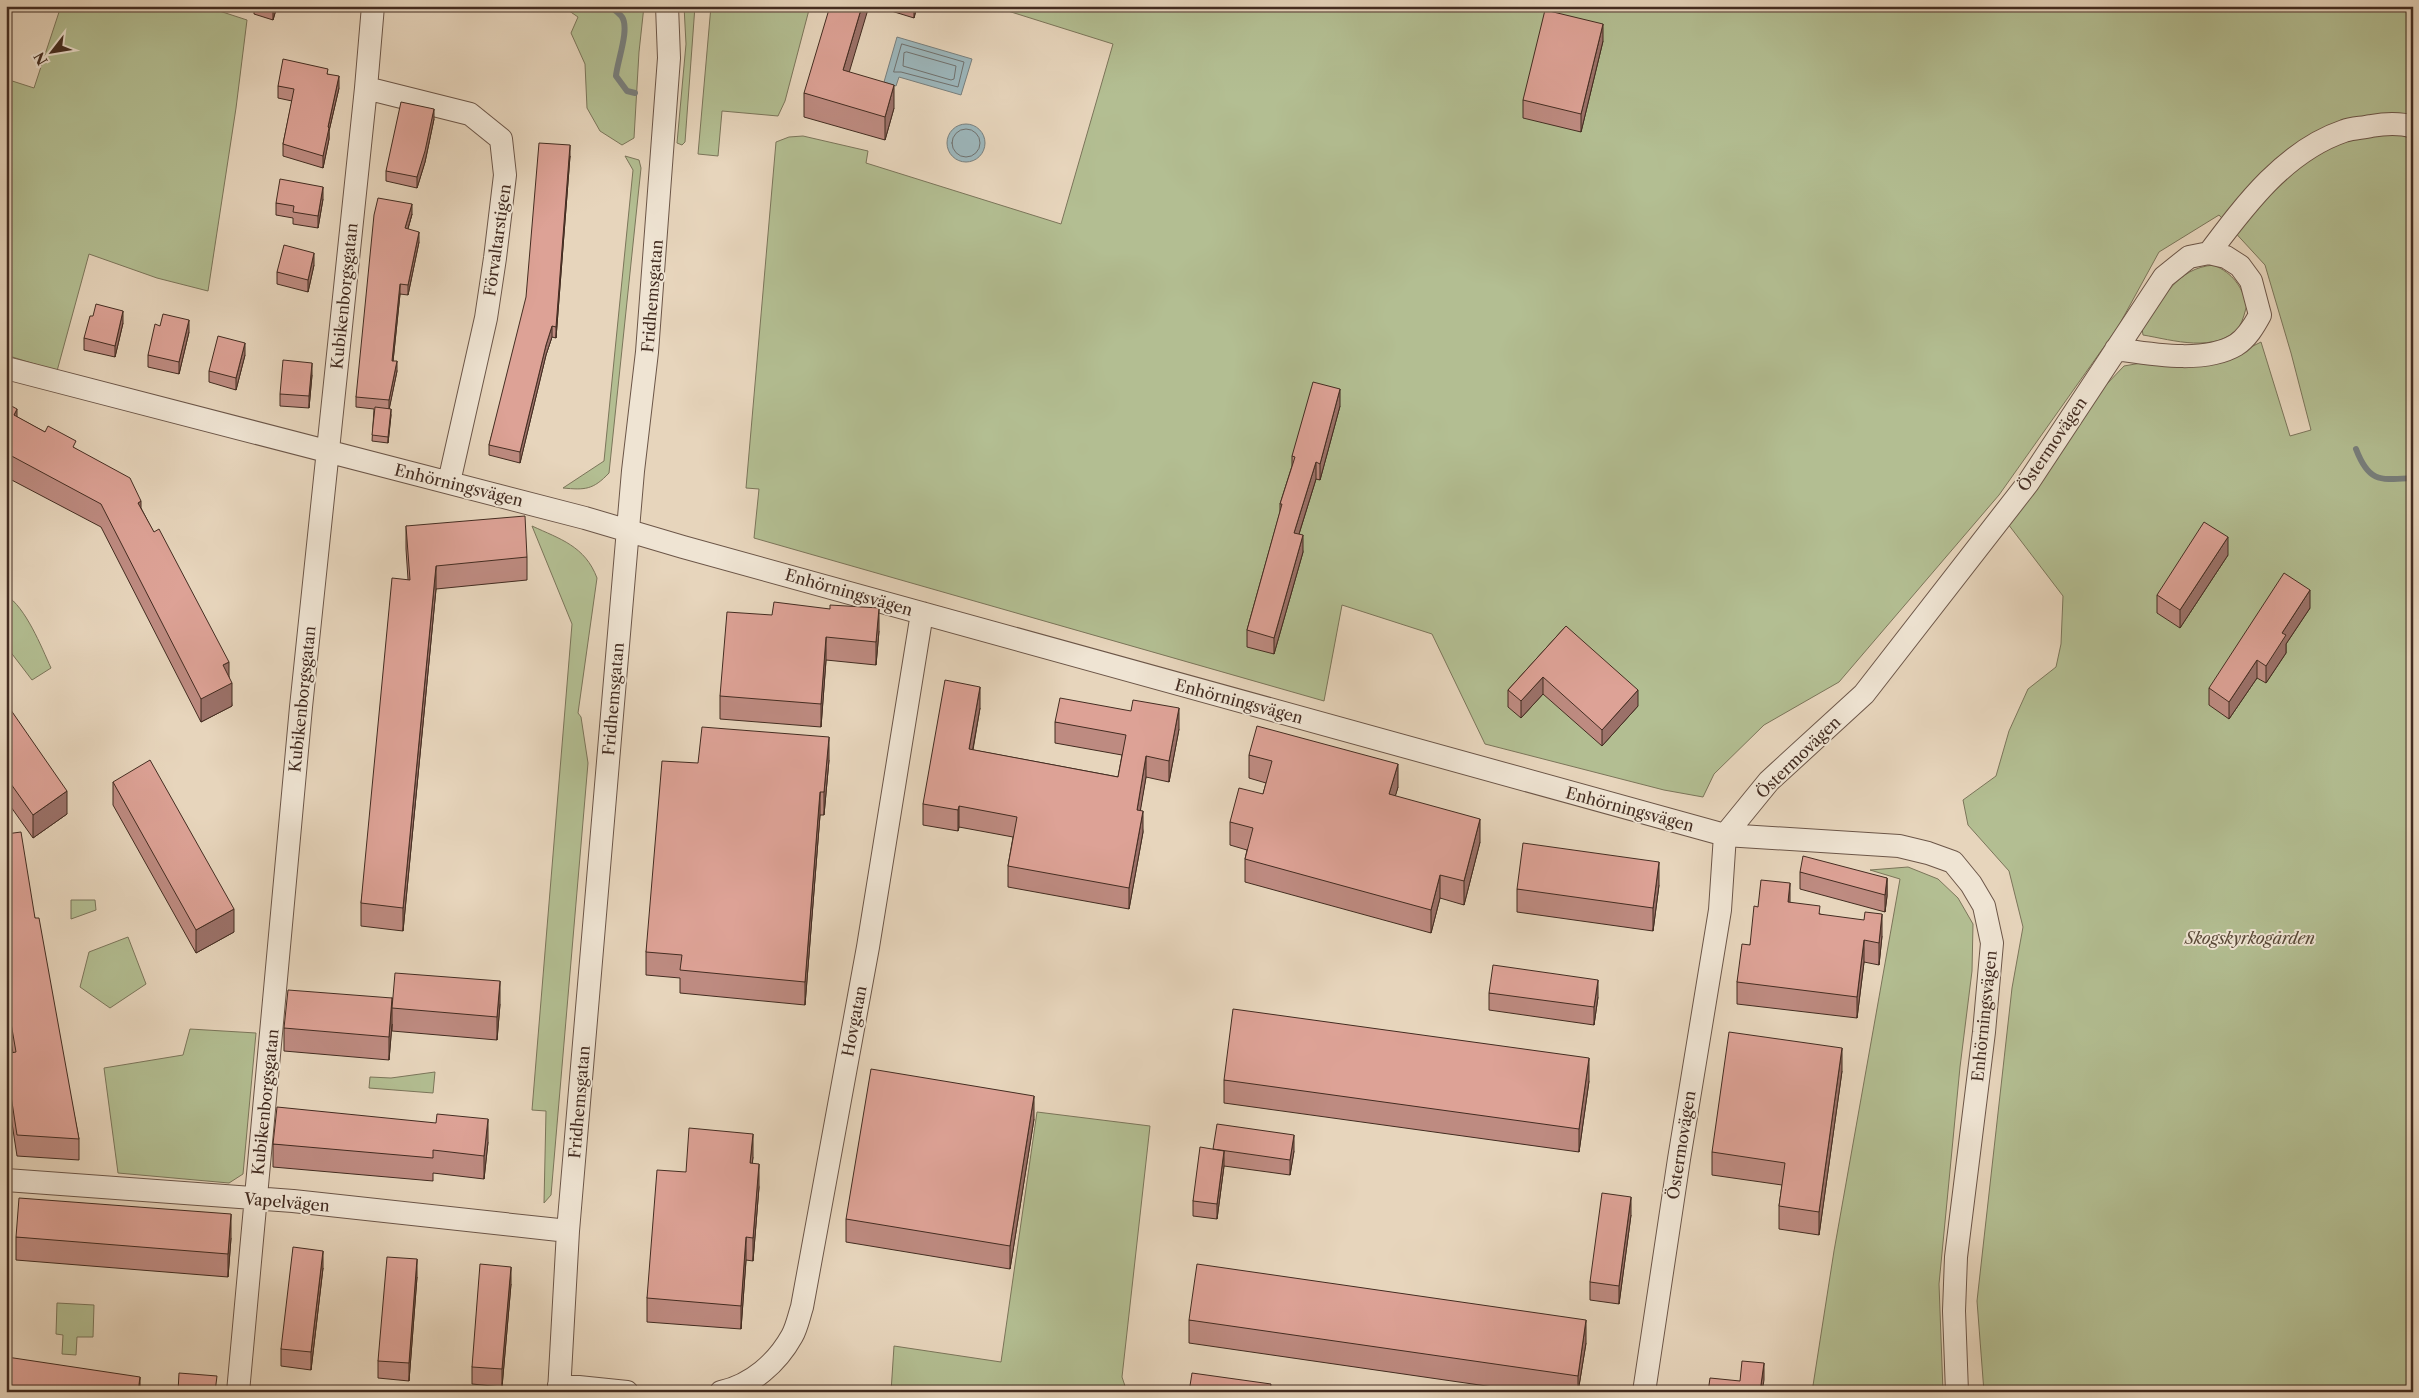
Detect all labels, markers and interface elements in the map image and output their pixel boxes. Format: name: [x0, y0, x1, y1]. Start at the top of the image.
north arrow: [28, 28, 78, 78]
text: N: [30, 49, 52, 69]
street label: Förvaltarstigen: [479, 183, 515, 297]
street label: Kubikenborgsgatan: [326, 222, 362, 370]
street label: Fridhemsgatan: [637, 239, 667, 353]
street label: Östermovägen: [2013, 393, 2091, 495]
street label: Enhörningsvägen: [393, 459, 525, 511]
street label: Enhörningsvägen: [783, 564, 915, 620]
street label: Kubikenborgsgatan: [284, 625, 320, 773]
street label: Fridhemsgatan: [598, 642, 628, 756]
street label: Enhörningsvägen: [1173, 674, 1305, 728]
street label: Östermovägen: [1752, 712, 1844, 802]
street label: Enhörningsvägen: [1564, 782, 1696, 836]
park label: Skogskyrkogården: [2184, 928, 2315, 948]
street label: Enhörningsvägen: [1967, 949, 2001, 1083]
street label: Hovgatan: [837, 984, 871, 1058]
street label: Kubikenborgsgatan: [247, 1028, 283, 1176]
street label: Fridhemsgatan: [564, 1045, 594, 1159]
street label: Östermovägen: [1663, 1089, 1699, 1201]
street label: Vapelvägen: [242, 1188, 331, 1216]

